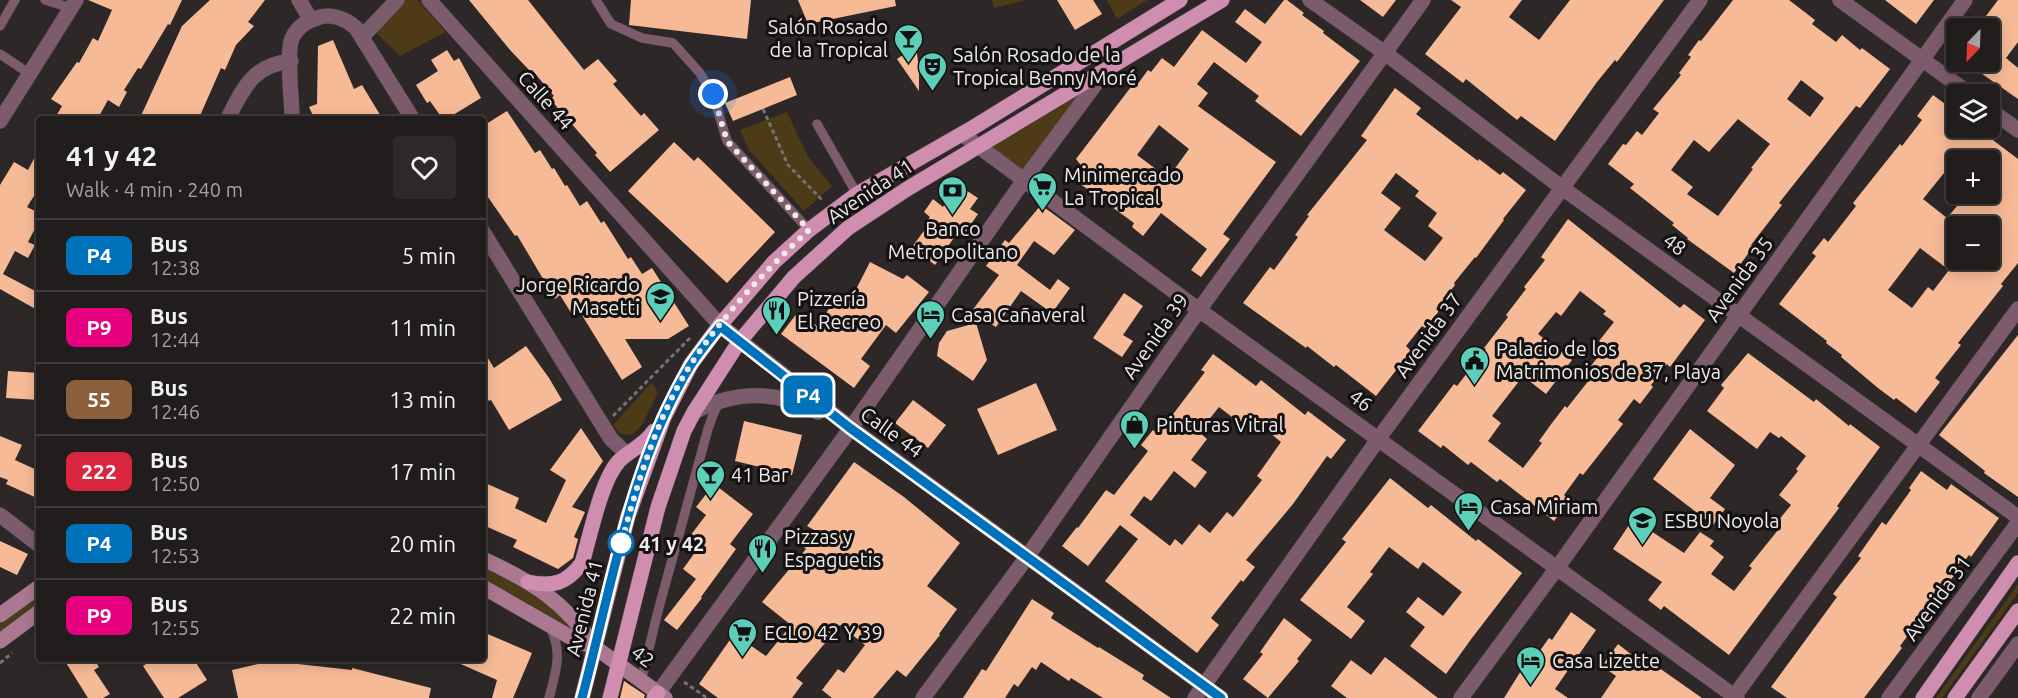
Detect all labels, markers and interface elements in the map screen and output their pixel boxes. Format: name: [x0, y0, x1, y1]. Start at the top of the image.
place label: Salón Rosado de la Tropical: [768, 15, 888, 61]
north arrow: [1946, 18, 2000, 72]
map controls: [1946, 18, 2000, 270]
bar icon: Salón Rosado de la Tropical: [893, 22, 925, 64]
place label: Salón Rosado de la Tropical Benny Moré: [953, 43, 1137, 89]
theatre icon: Salón Rosado de la Tropical Benny Moré: [916, 50, 948, 92]
street label: Calle 44: [514, 66, 578, 134]
your location: [698, 79, 728, 109]
button: layers: [1946, 84, 2000, 138]
button: heart: [393, 136, 456, 199]
text: 41 y 42: [66, 140, 157, 171]
button: +: [1946, 150, 2000, 204]
street label: Avenida 41: [823, 154, 917, 228]
place label: Minimercado La Tropical: [1064, 163, 1181, 209]
supermarket icon: Minimercado La Tropical: [1027, 170, 1059, 212]
bank icon: Banco Metropolitano: [937, 174, 969, 216]
text: Walk · 4 min · 240 m: [66, 178, 243, 201]
button: −: [1946, 216, 2000, 270]
place label: Banco Metropolitano: [888, 217, 1018, 263]
street label: 48: [1659, 228, 1691, 260]
text: Bus: [150, 231, 188, 256]
street label: Avenida 35: [1701, 232, 1777, 326]
text: P4: [86, 243, 112, 267]
text: 5 min: [402, 243, 456, 268]
text: 12:38: [150, 256, 200, 279]
place label: Jorge Ricardo Masetti: [516, 273, 640, 319]
school or university icon: Jorge Ricardo Masetti: [645, 280, 677, 322]
place label: Pizzería El Recreo: [797, 287, 881, 333]
street label: Avenida 37: [1390, 288, 1466, 382]
street label: Avenida 39: [1117, 289, 1193, 383]
restaurant icon: Pizzería El Recreo: [760, 294, 792, 336]
hotel icon: Casa Cañaveral: [914, 298, 946, 340]
text: Bus: [150, 303, 188, 328]
place label: Casa Cañaveral: [951, 303, 1085, 326]
text: P9: [86, 315, 112, 339]
text: 11 min: [389, 315, 456, 340]
text: 12:44: [150, 328, 200, 351]
place label: Palacio de los Matrimonios de 37, Playa: [1496, 337, 1721, 383]
public building icon: Palacio de los Matrimonios de 37, Playa: [1459, 344, 1491, 386]
text: Bus: [150, 375, 188, 400]
line badge: P4: [781, 376, 835, 414]
text: P4: [795, 383, 821, 407]
street label: 46: [1345, 384, 1377, 416]
text: 55: [87, 387, 111, 411]
text: 13 min: [389, 387, 456, 412]
text: 12:46: [150, 400, 200, 423]
street label: Calle 44: [856, 402, 928, 462]
shop icon: Pinturas Vitral: [1119, 408, 1151, 450]
place label: Pinturas Vitral: [1156, 413, 1284, 436]
text: Bus: [150, 447, 188, 472]
bar icon: 41 Bar: [694, 458, 726, 500]
text: 222: [81, 459, 117, 483]
text: 17 min: [389, 459, 456, 484]
place label: 41 Bar: [731, 463, 789, 486]
text: 12:50: [150, 472, 200, 495]
hotel icon: Casa Miriam: [1453, 490, 1485, 532]
place label: Casa Miriam: [1490, 495, 1598, 518]
school or university icon: ESBU Noyola: [1627, 504, 1659, 546]
place label: ESBU Noyola: [1664, 509, 1779, 532]
text: Bus: [150, 519, 188, 544]
place label: Pizzas y Espaguetis: [784, 525, 881, 571]
marker: 41 y 42: [608, 530, 634, 556]
text: P4: [86, 531, 112, 555]
text: 20 min: [389, 531, 456, 556]
place label: 41 y 42: [639, 532, 704, 555]
restaurant icon: Pizzas y Espaguetis: [747, 532, 779, 574]
text: 12:53: [150, 544, 200, 567]
street label: Avenida 31: [1899, 551, 1975, 645]
street label: Avenida 41: [561, 557, 607, 659]
text: Bus: [150, 591, 188, 616]
text: P9: [86, 603, 112, 627]
text: 22 min: [389, 603, 456, 628]
text: 12:55: [150, 616, 200, 639]
supermarket icon: ECLO 42 Y 39: [727, 616, 759, 658]
place label: ECLO 42 Y 39: [764, 621, 883, 644]
street label: 42: [627, 640, 659, 672]
hotel icon: Casa Lizette: [1515, 644, 1547, 686]
place label: Casa Lizette: [1552, 649, 1660, 672]

